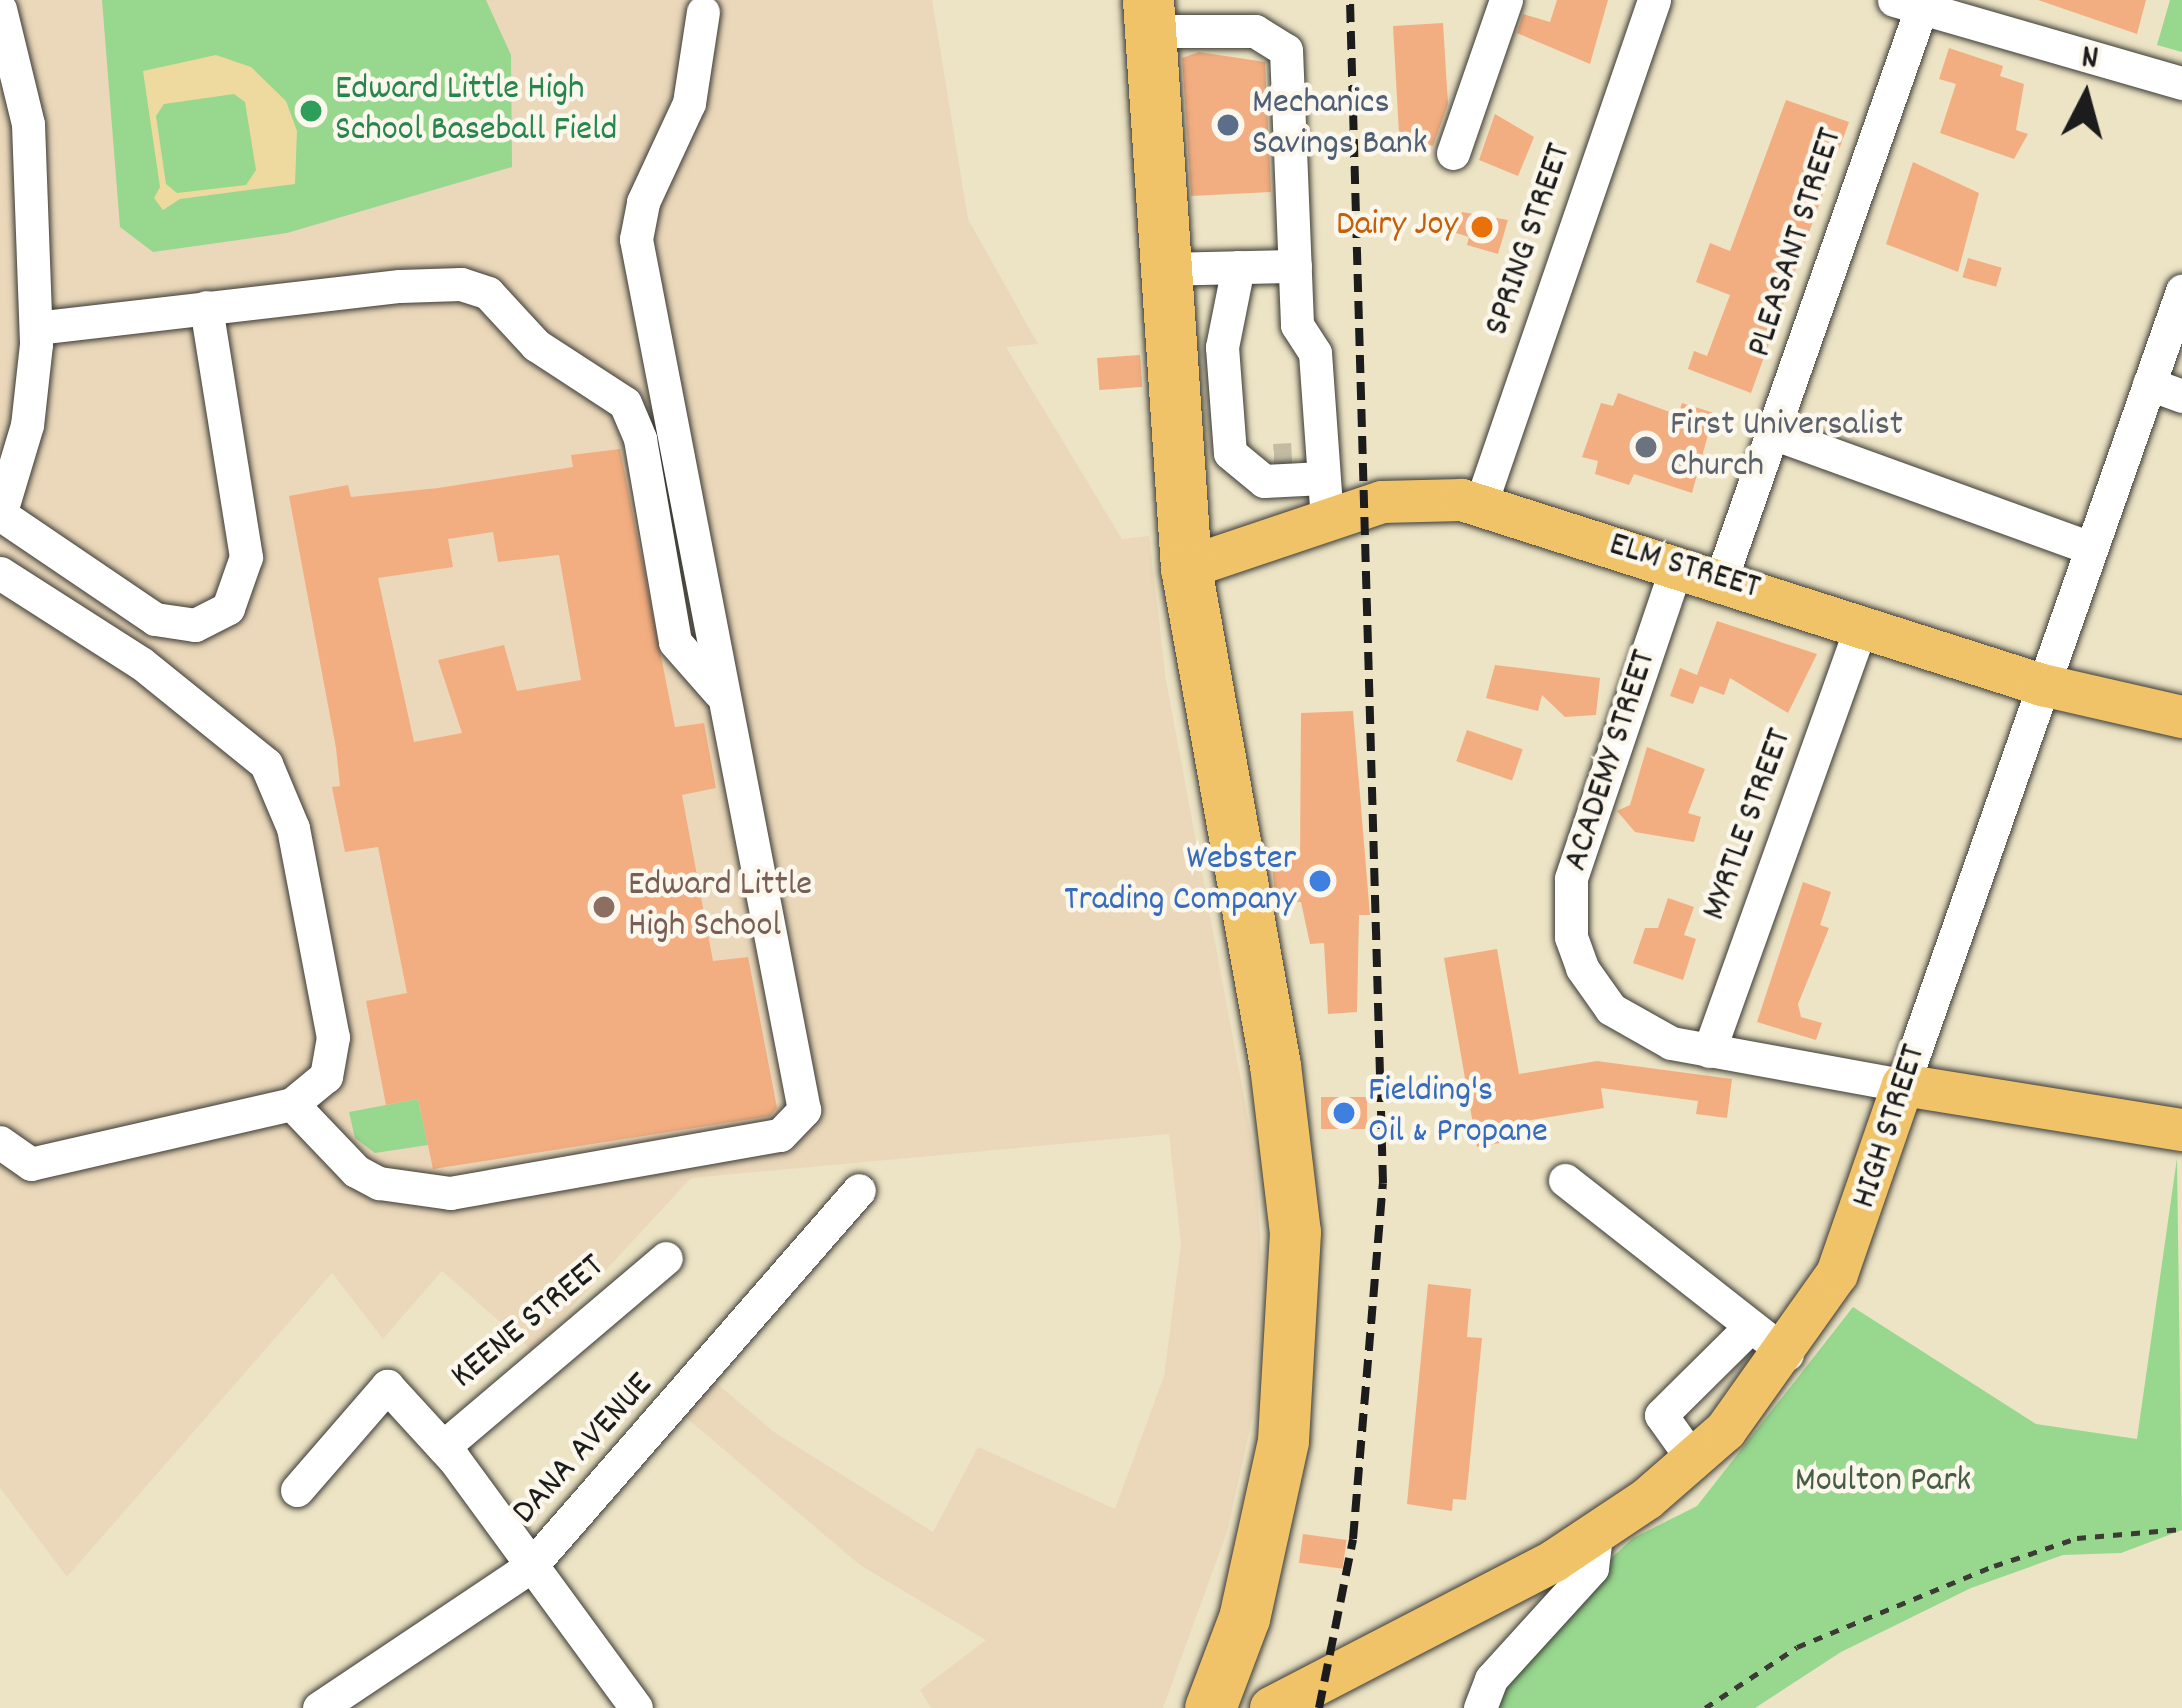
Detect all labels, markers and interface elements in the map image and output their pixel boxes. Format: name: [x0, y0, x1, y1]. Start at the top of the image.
text: N: [2079, 35, 2100, 84]
north arrow: [2026, 36, 2146, 156]
place label: Edward Little High School Baseball Field: [335, 68, 617, 153]
place label: Mechanics Savings Bank: [1252, 82, 1427, 167]
marker: Edward Little High School Baseball Field: [298, 98, 324, 124]
marker: Mechanics Savings Bank: [1215, 112, 1241, 138]
street label: PLEASANT STREET: [1740, 123, 1854, 363]
street label: SPRING STREET: [1477, 138, 1583, 342]
place label: Dairy Joy: [1336, 205, 1458, 249]
marker: Dairy Joy: [1469, 214, 1495, 240]
place label: First Universalist Church: [1670, 404, 1903, 489]
marker: First Universalist Church: [1633, 434, 1659, 460]
street label: ELM STREET: [1603, 525, 1765, 611]
street label: ACADEMY STREET: [1556, 645, 1668, 877]
street label: MYRTLE STREET: [1694, 723, 1804, 927]
place label: Webster Trading Company: [1064, 838, 1296, 923]
place label: Edward Little High School: [628, 864, 812, 949]
marker: Webster Trading Company: [1307, 868, 1333, 894]
marker: Edward Little High School: [591, 894, 617, 920]
street label: HIGH STREET: [1844, 1040, 1938, 1214]
place label: Fielding's Oil & Propane: [1368, 1070, 1548, 1155]
marker: Fielding's Oil & Propane: [1331, 1100, 1357, 1126]
street label: KEENE STREET: [444, 1246, 614, 1400]
street label: DANA AVENUE: [505, 1365, 663, 1535]
park label: Moulton Park: [1795, 1461, 1971, 1505]

